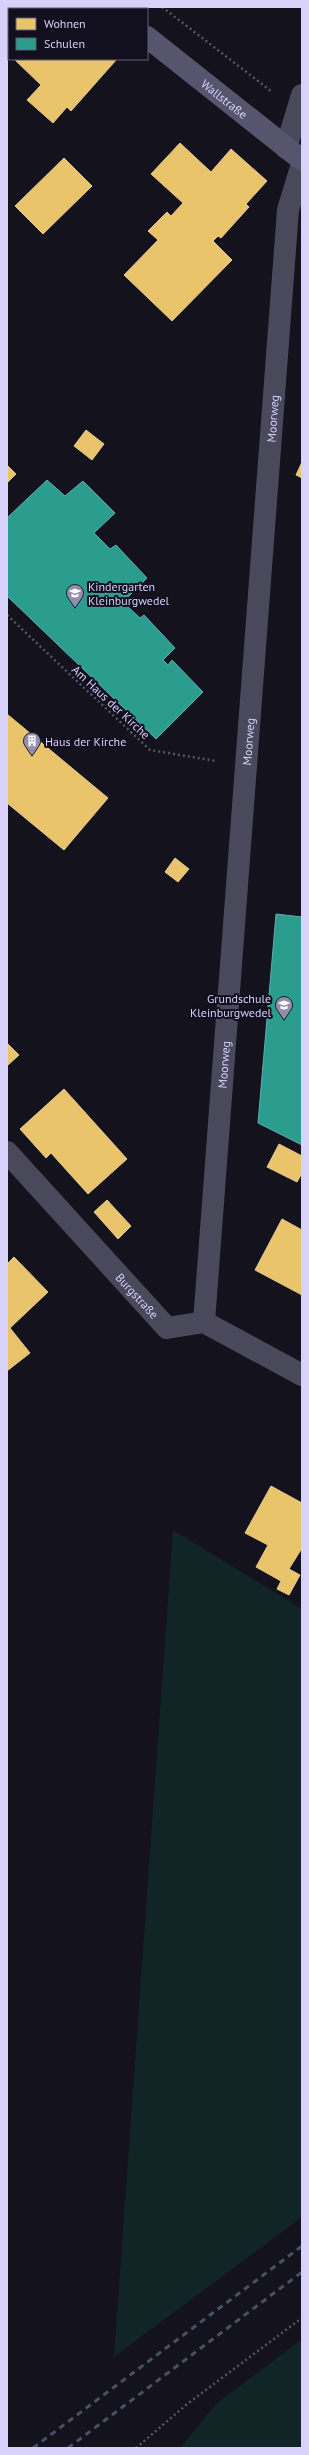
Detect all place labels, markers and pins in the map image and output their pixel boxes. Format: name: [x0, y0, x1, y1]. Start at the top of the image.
place label: Kindergarten Kleinburgwedel: [88, 579, 170, 608]
school or university icon: Kindergarten Kleinburgwedel: [65, 583, 85, 608]
building icon: Haus der Kirche: [22, 731, 42, 756]
place label: Haus der Kirche: [45, 734, 126, 748]
place label: Grundschule Kleinburgwedel: [190, 991, 271, 1020]
school or university icon: Grundschule Kleinburgwedel: [274, 995, 294, 1020]

